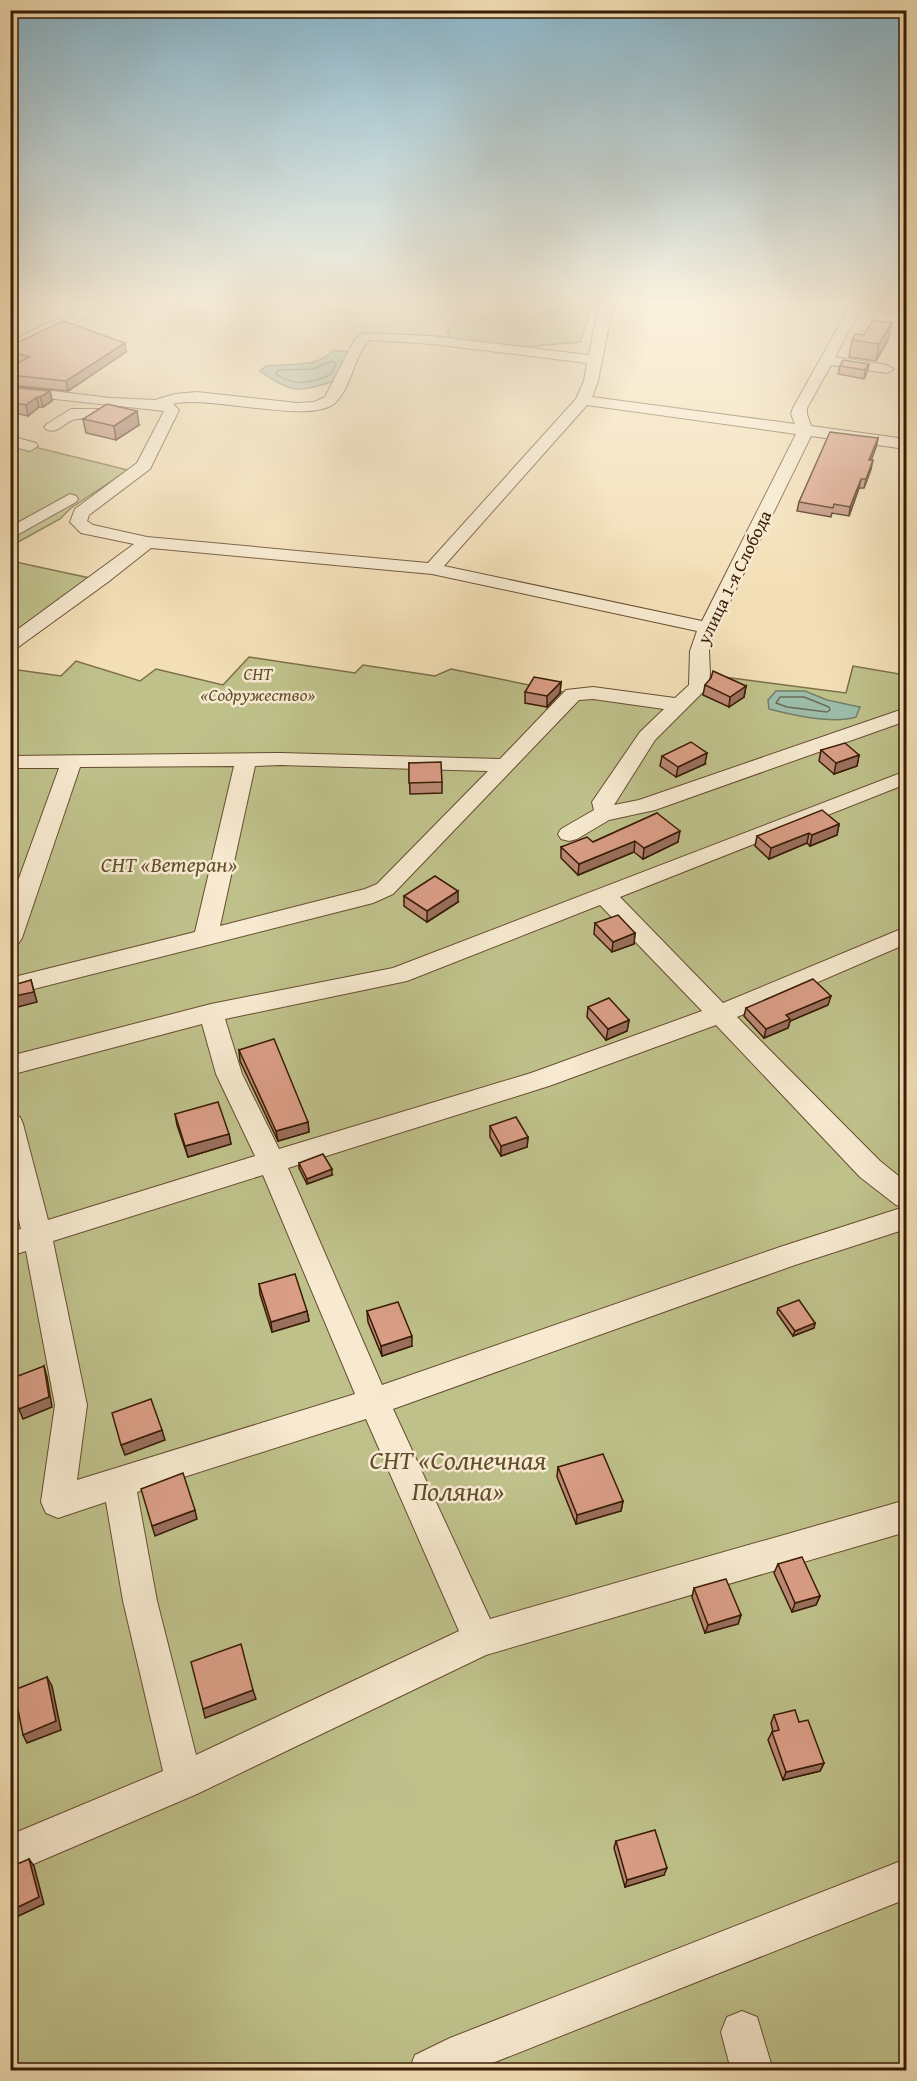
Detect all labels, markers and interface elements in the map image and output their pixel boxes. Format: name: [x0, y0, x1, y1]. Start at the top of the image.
street label: улица 1-я Слобода: [689, 505, 778, 649]
park label: СНТ «Содружество»: [201, 660, 315, 708]
park label: СНТ «Ветеран»: [101, 848, 237, 880]
park label: СНТ «Солнечная Поляна»: [369, 1439, 547, 1510]

